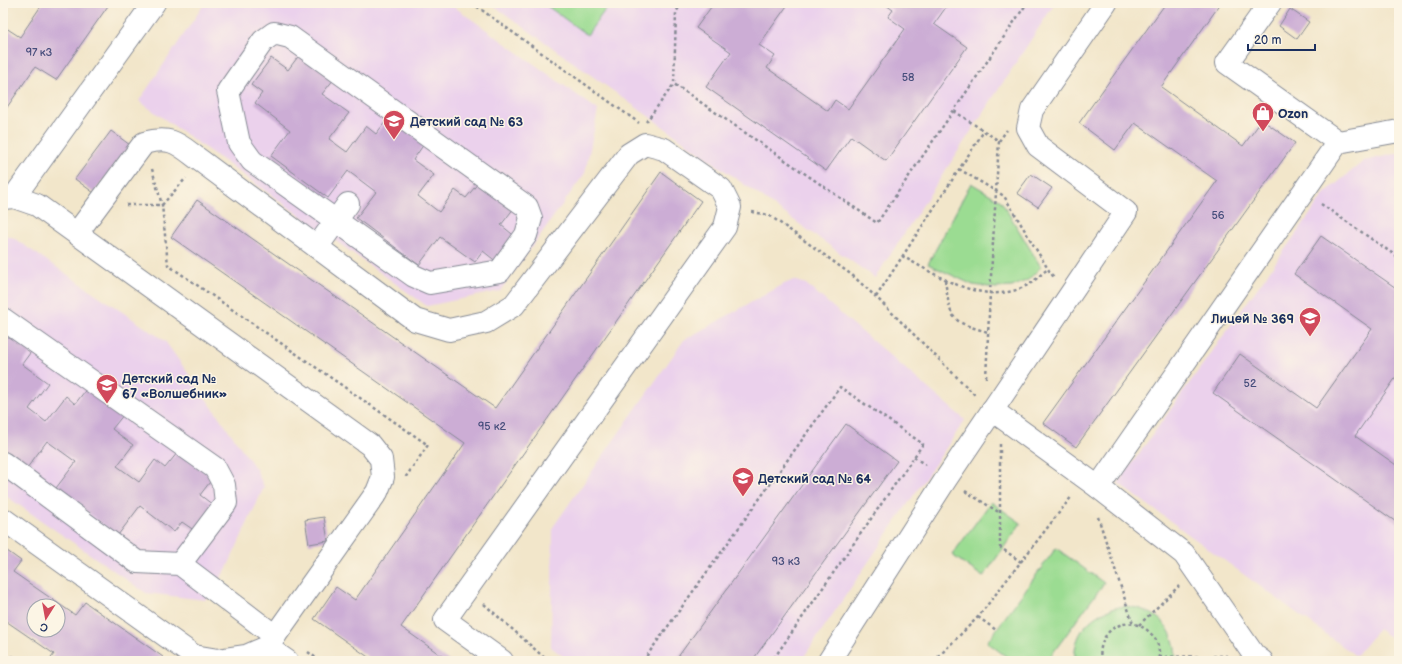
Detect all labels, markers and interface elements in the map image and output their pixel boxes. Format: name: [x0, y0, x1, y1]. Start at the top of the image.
scale bar: [1248, 26, 1315, 52]
text: 20 m: [1254, 33, 1281, 48]
house number: 97 к3: [26, 46, 53, 59]
house number: 58: [902, 71, 914, 84]
shop icon: Ozon: [1250, 100, 1276, 133]
place label: Ozon: [1278, 106, 1308, 122]
school or university icon: Детский сад № 63: [381, 108, 407, 141]
place label: Детский сад № 63: [410, 114, 524, 130]
house number: 56: [1211, 209, 1225, 222]
school or university icon: Лицей № 369: [1297, 305, 1323, 338]
place label: Лицей № 369: [1210, 311, 1294, 327]
place label: Детский сад № 67 «Волшебник»: [122, 371, 227, 402]
school or university icon: Детский сад № 67 «Волшебник»: [94, 372, 120, 405]
house number: 52: [1244, 377, 1257, 390]
house number: 95 к2: [478, 420, 506, 433]
school or university icon: Детский сад № 64: [730, 465, 756, 498]
place label: Детский сад № 64: [758, 471, 872, 487]
house number: 93 к3: [772, 555, 801, 568]
north arrow: [26, 598, 66, 638]
text: С: [39, 620, 49, 634]

